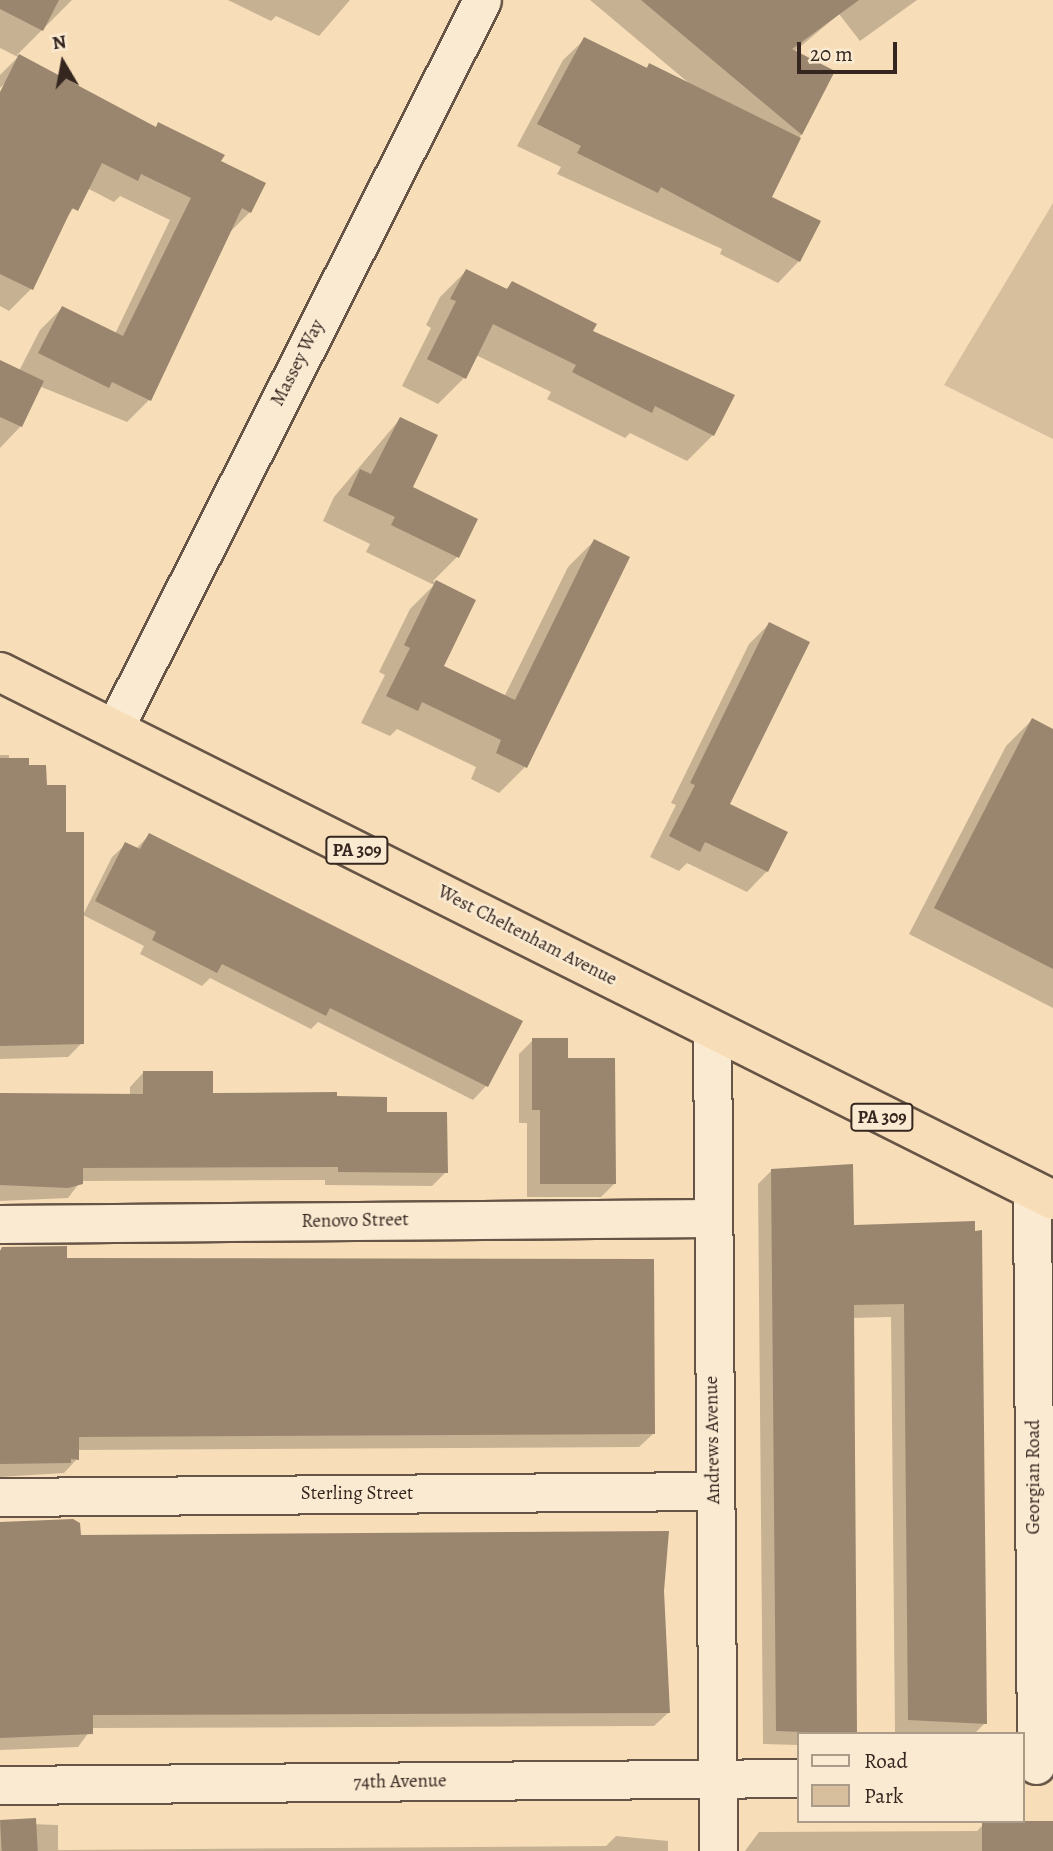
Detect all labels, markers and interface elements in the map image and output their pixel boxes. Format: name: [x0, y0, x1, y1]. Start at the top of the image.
north arrow: [28, 28, 98, 98]
text: N: [50, 28, 68, 56]
scale bar: [801, 28, 901, 72]
text: 20 m: [810, 40, 853, 68]
street label: Massey Way: [267, 316, 329, 410]
road number: PA 309: [324, 836, 390, 864]
street label: West Cheltenham Avenue: [434, 881, 620, 991]
road number: PA 309: [849, 1102, 915, 1132]
street label: Renovo Street: [301, 1209, 409, 1233]
street label: Andrews Avenue: [700, 1376, 726, 1504]
street label: Georgian Road: [1023, 1419, 1045, 1535]
street label: Sterling Street: [301, 1483, 413, 1505]
legend: [797, 1732, 1025, 1823]
text: Road: [864, 1747, 908, 1775]
street label: 74th Avenue: [353, 1770, 447, 1794]
text: Park: [864, 1782, 903, 1810]

